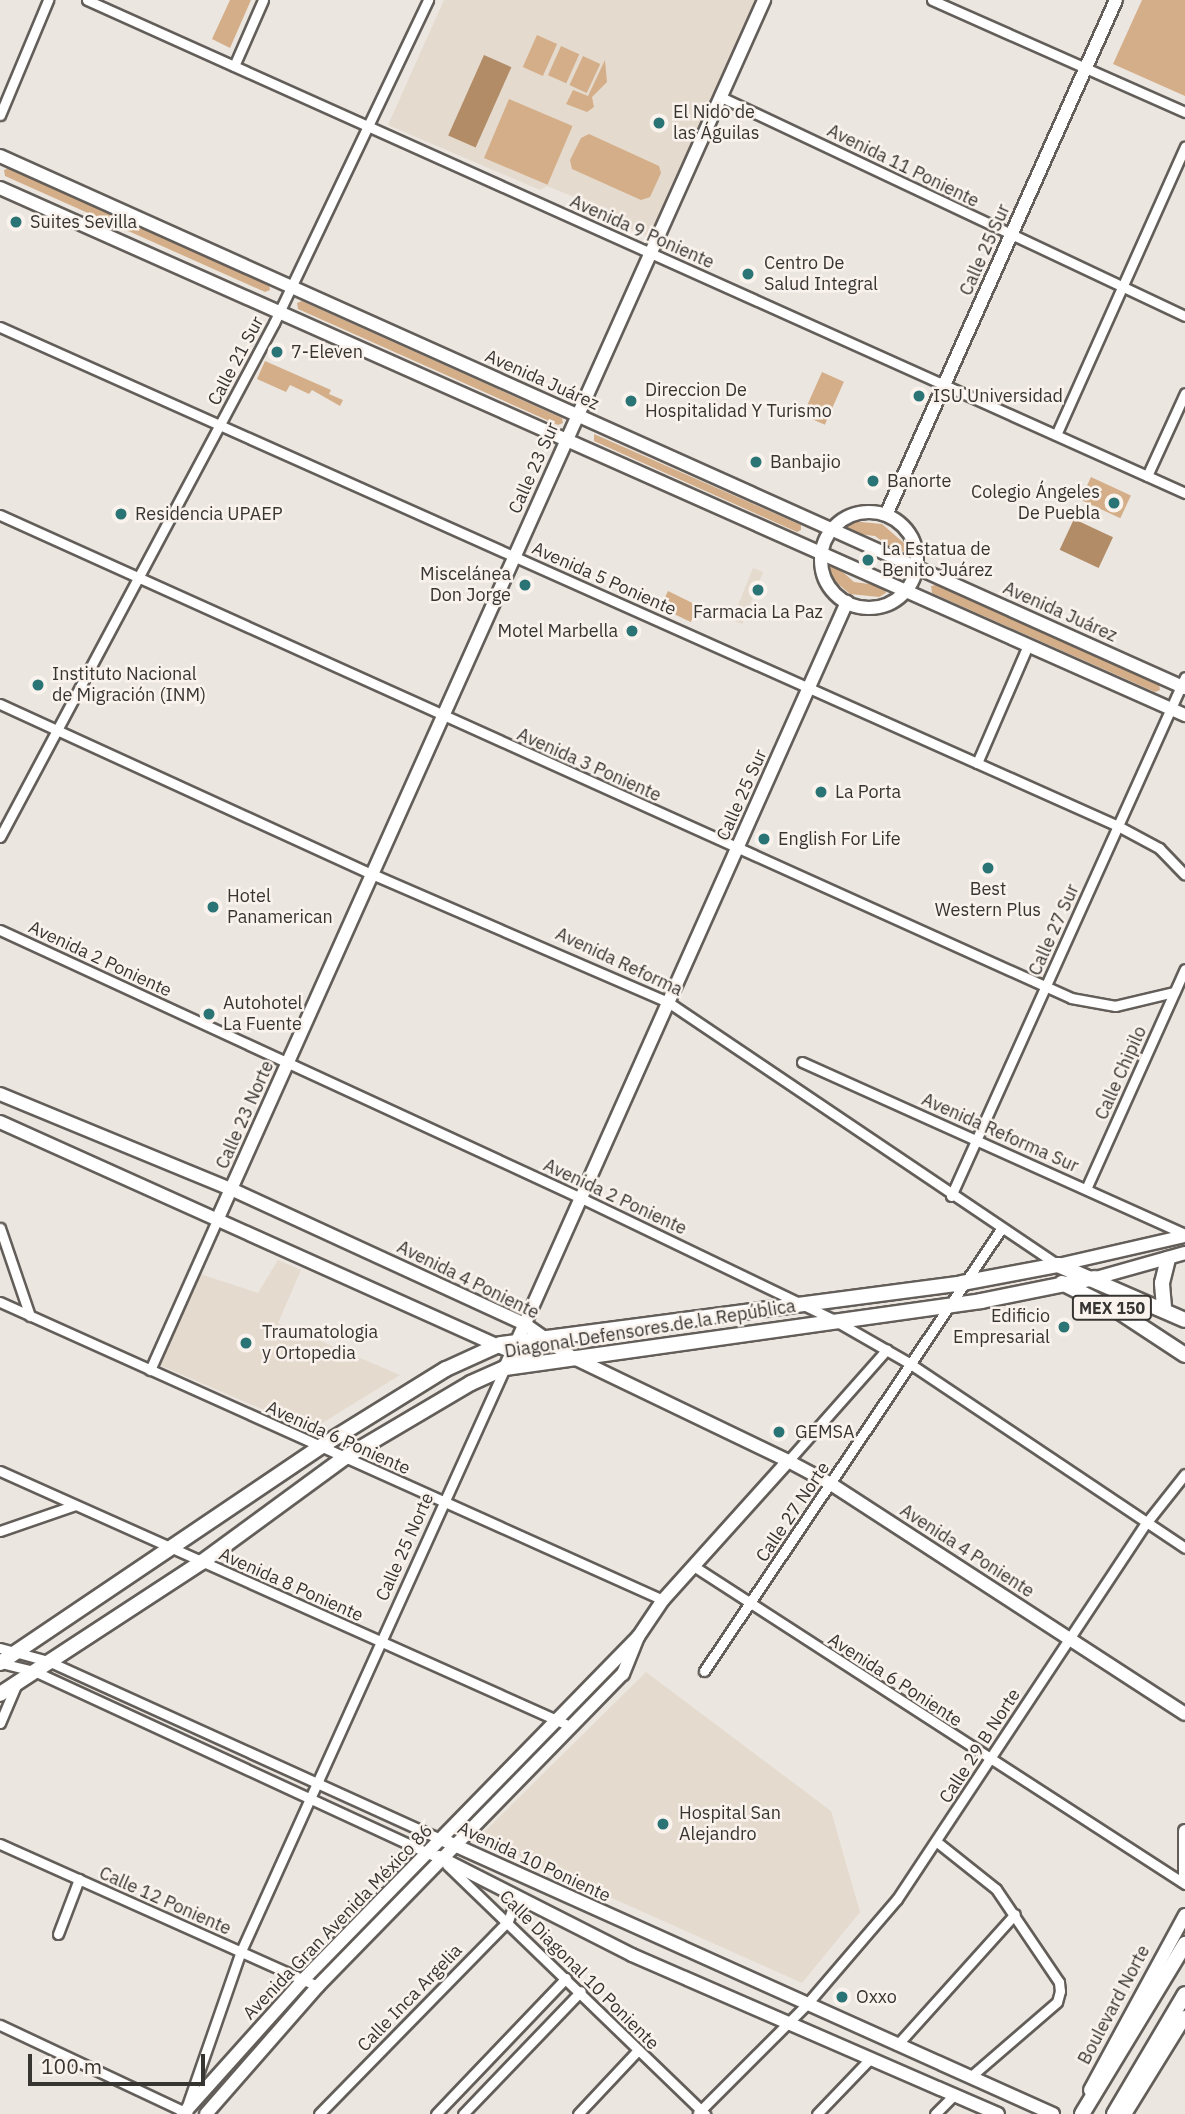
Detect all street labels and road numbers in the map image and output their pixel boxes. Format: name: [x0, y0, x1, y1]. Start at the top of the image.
street label: Avenida 11 Poniente: [824, 120, 982, 212]
street label: Avenida 9 Poniente: [567, 191, 717, 273]
street label: Calle 25 Sur: [955, 201, 1015, 299]
street label: Calle 21 Sur: [204, 313, 268, 409]
street label: Avenida Juárez: [482, 345, 602, 415]
street label: Calle 23 Sur: [504, 419, 564, 517]
street label: Avenida 5 Poniente: [529, 538, 679, 620]
street label: Avenida Juárez: [1000, 577, 1120, 647]
street label: Avenida 3 Poniente: [514, 724, 664, 806]
street label: Calle 25 Sur: [712, 746, 772, 844]
street label: Calle 27 Sur: [1024, 881, 1084, 979]
street label: Avenida 2 Poniente: [25, 916, 175, 1002]
street label: Avenida Reforma: [552, 923, 686, 1001]
street label: Calle Chipilo: [1091, 1023, 1151, 1123]
street label: Calle 23 Norte: [212, 1058, 278, 1172]
street label: Avenida Reforma Sur: [918, 1089, 1082, 1177]
street label: Avenida 2 Poniente: [540, 1154, 690, 1240]
street label: Avenida 4 Poniente: [393, 1236, 543, 1324]
street label: Diagonal Defensores de la República: [503, 1295, 797, 1363]
road number: MEX 150: [1072, 1296, 1152, 1320]
street label: Avenida 6 Poniente: [263, 1397, 413, 1479]
street label: Calle 27 Norte: [752, 1458, 834, 1566]
street label: Calle 25 Norte: [372, 1490, 438, 1604]
street label: Avenida 4 Poniente: [896, 1500, 1038, 1602]
street label: Avenida 8 Poniente: [216, 1544, 366, 1626]
street label: Avenida 6 Poniente: [824, 1629, 966, 1731]
street label: Calle 29 B Norte: [935, 1685, 1025, 1807]
street label: Avenida 10 Poniente: [454, 1817, 614, 1907]
street label: Avenida Gran Avenida México 86: [239, 1820, 437, 2024]
street label: Calle 12 Poniente: [96, 1862, 234, 1940]
street label: Calle Diagonal 10 Poniente: [495, 1886, 663, 2054]
street label: Calle Inca Argelia: [353, 1940, 467, 2056]
street label: Boulevard Norte: [1074, 1942, 1154, 2068]

